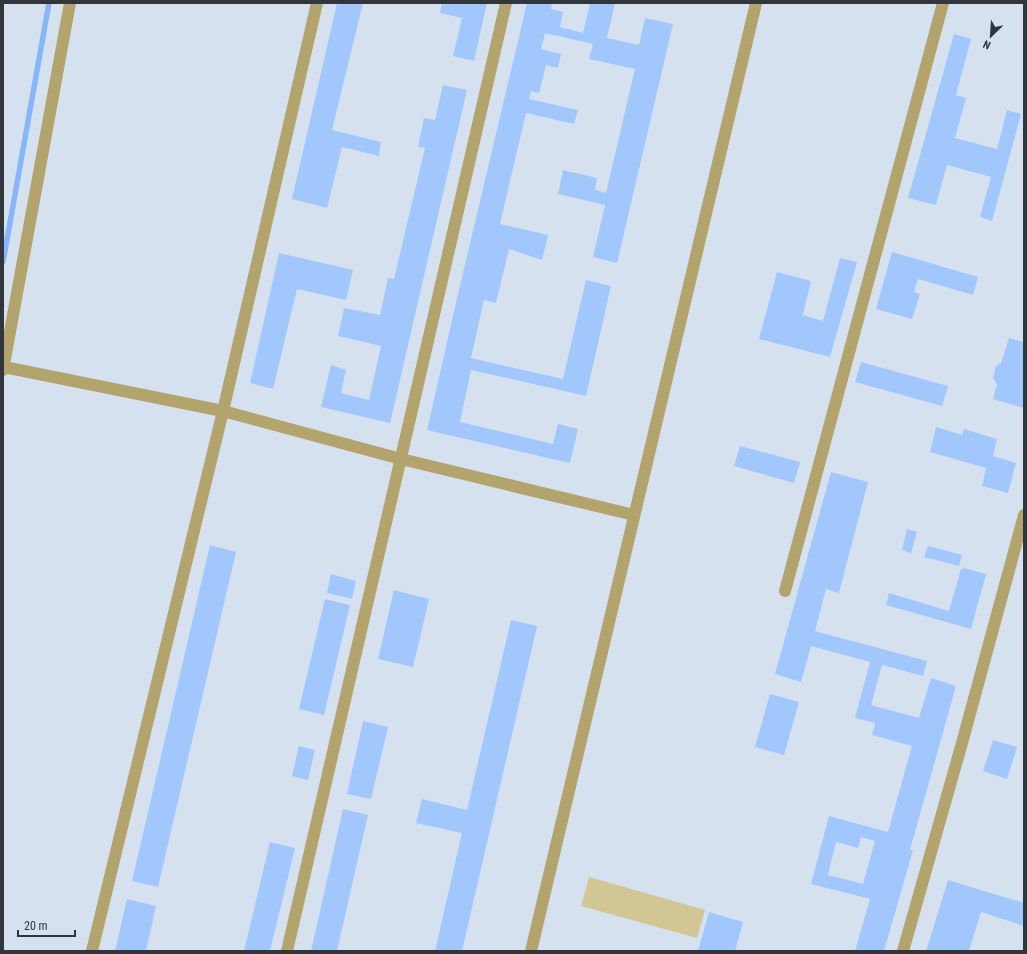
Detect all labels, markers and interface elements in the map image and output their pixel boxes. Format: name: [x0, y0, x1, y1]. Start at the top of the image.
north arrow: [971, 16, 1011, 56]
text: N: [981, 37, 993, 52]
scale bar: [18, 912, 75, 938]
text: 20 m: [24, 919, 48, 933]

